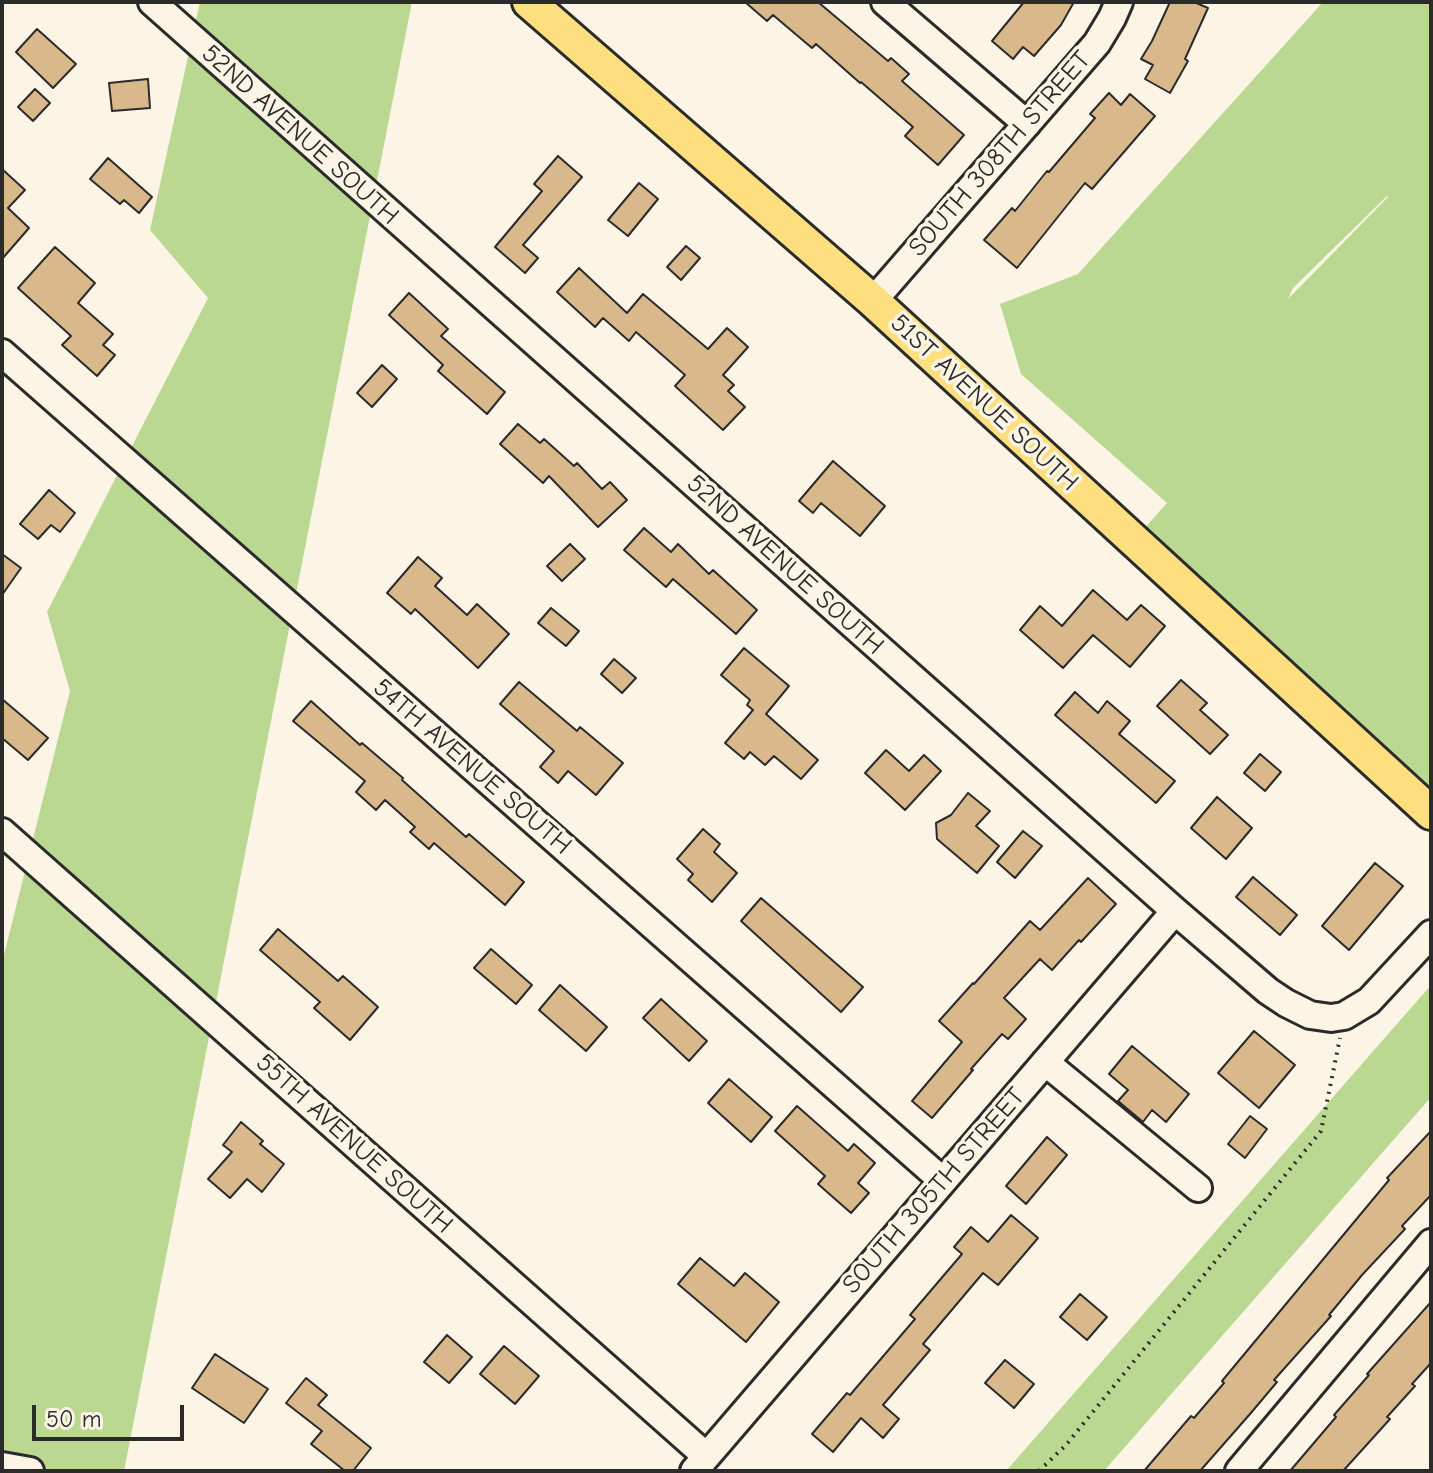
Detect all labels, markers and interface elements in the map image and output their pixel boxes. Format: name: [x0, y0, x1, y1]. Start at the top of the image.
street label: 52ND AVENUE SOUTH: [195, 38, 405, 232]
street label: SOUTH 308TH STREET: [902, 45, 1098, 263]
street label: 51ST AVENUE SOUTH: [884, 308, 1084, 498]
street label: 52ND AVENUE SOUTH: [680, 468, 890, 662]
street label: 54TH AVENUE SOUTH: [367, 673, 577, 861]
street label: 55TH AVENUE SOUTH: [249, 1048, 459, 1240]
street label: SOUTH 305TH STREET: [836, 1082, 1032, 1300]
scale bar: [36, 1389, 188, 1439]
text: 50 m: [46, 1405, 102, 1433]

